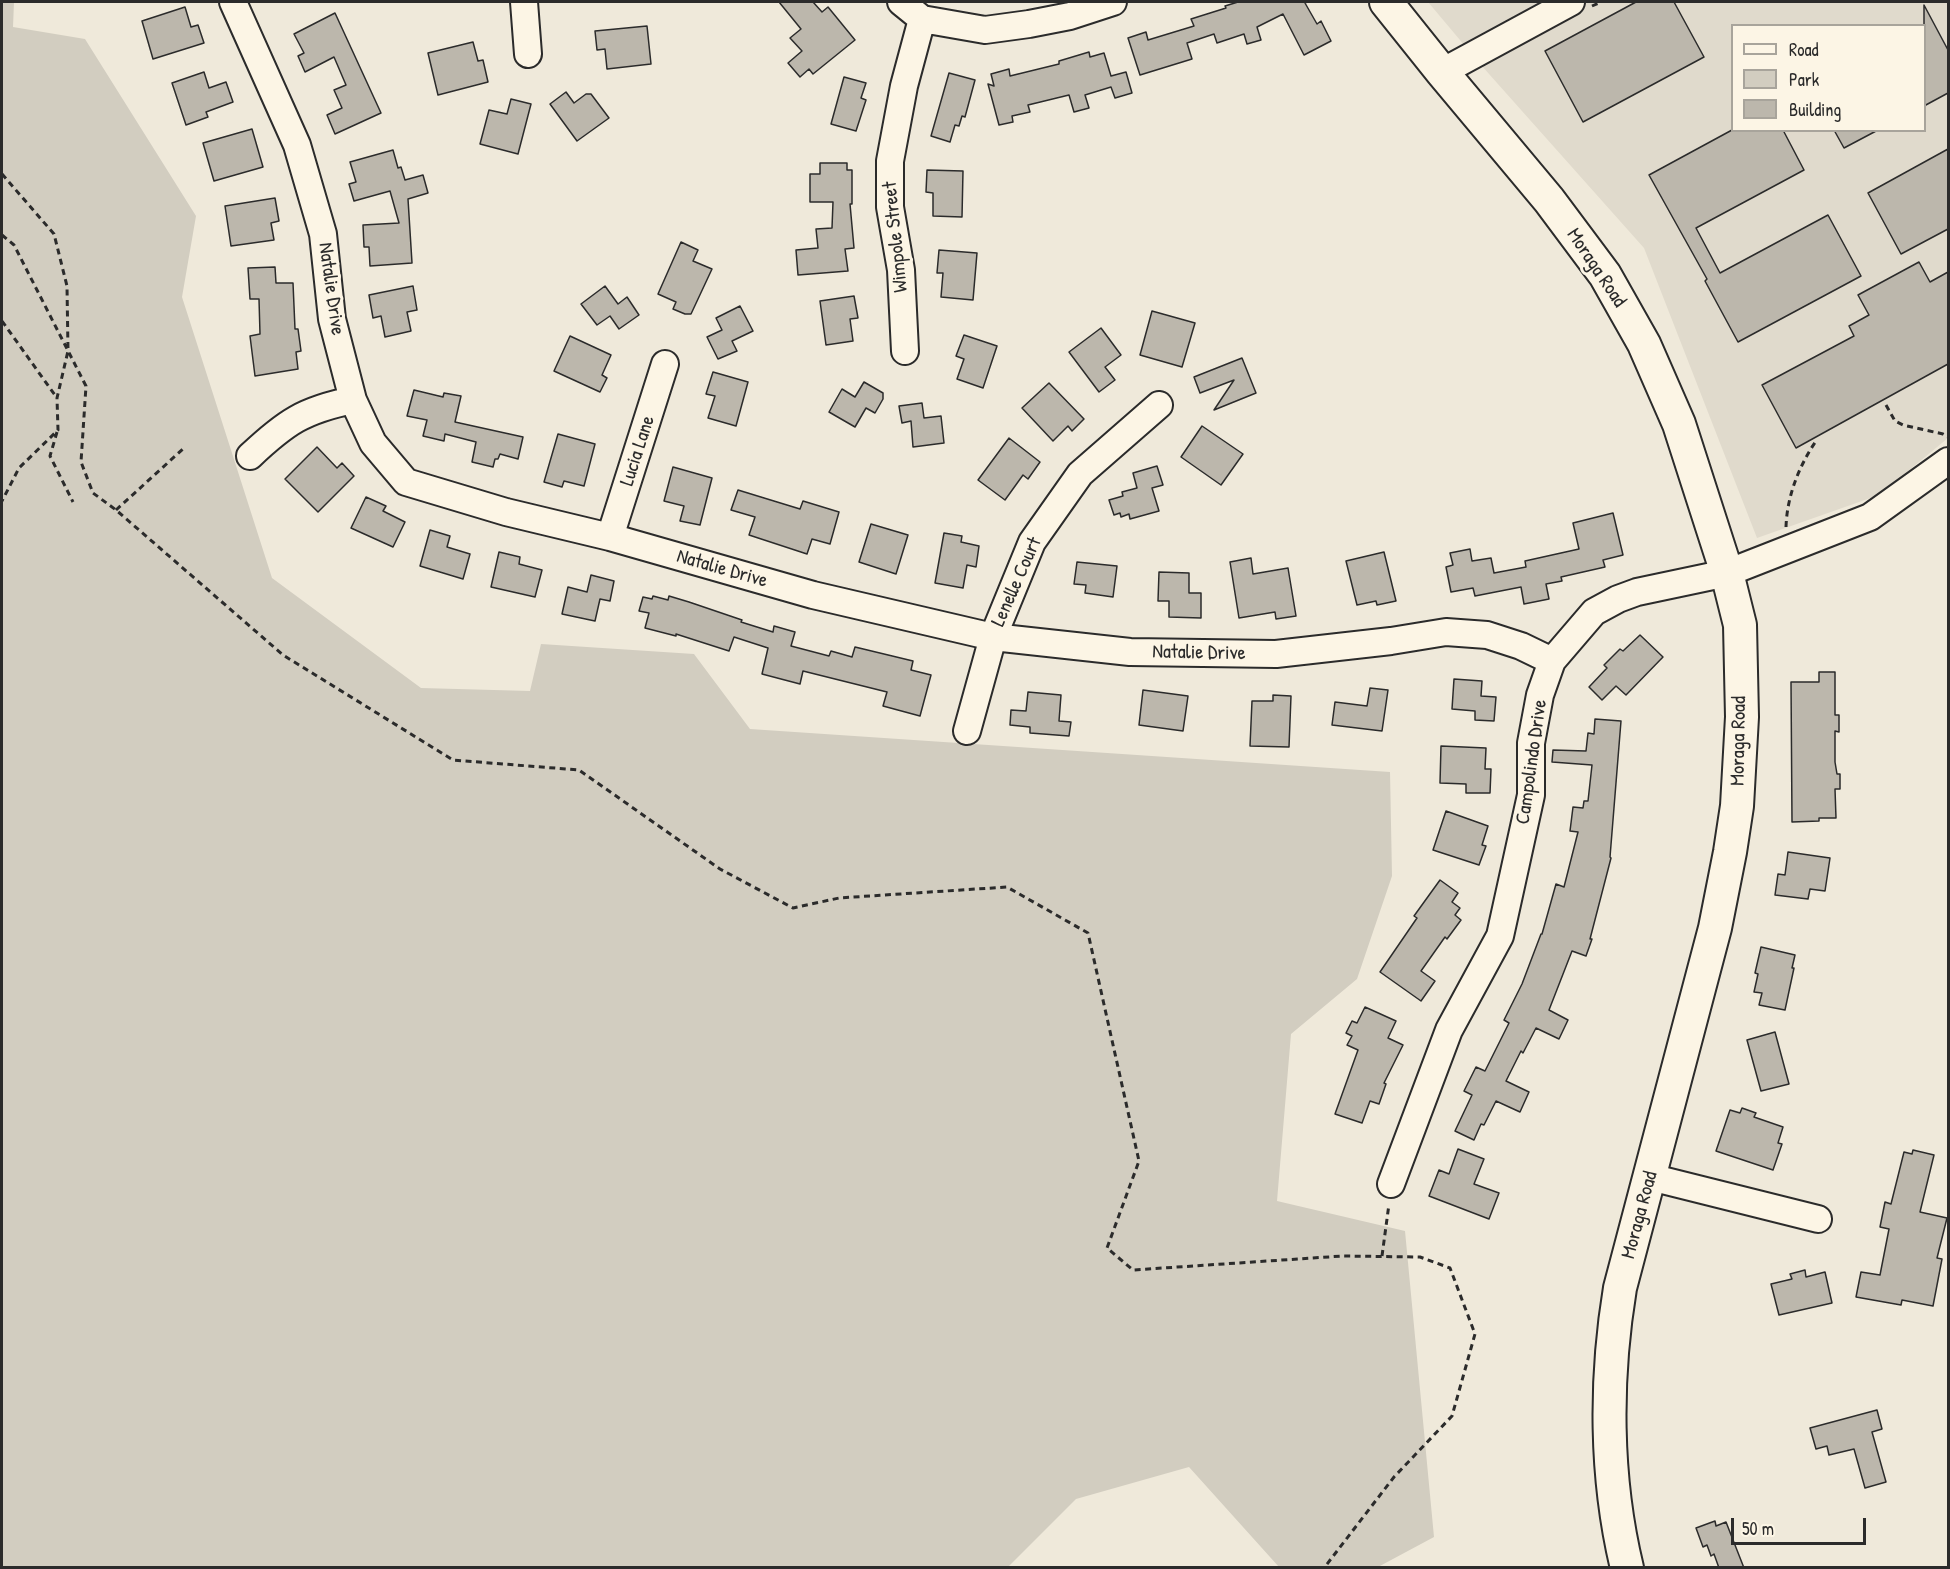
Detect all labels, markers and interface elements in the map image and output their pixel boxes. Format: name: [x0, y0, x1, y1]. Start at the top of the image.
legend: [1731, 24, 1926, 132]
text: Road: [1789, 37, 1819, 62]
text: Park: [1789, 67, 1819, 92]
text: Building: [1789, 97, 1841, 122]
street label: Wimpole Street: [878, 180, 914, 294]
street label: Moraga Road: [1561, 224, 1631, 312]
street label: Natalie Drive: [313, 241, 349, 337]
street label: Lucia Lane: [615, 413, 661, 489]
street label: Lenelle Court: [987, 534, 1047, 630]
street label: Natalie Drive: [674, 545, 770, 593]
street label: Natalie Drive: [1152, 640, 1246, 666]
street label: Moraga Road: [1726, 696, 1752, 786]
street label: Campolindo Drive: [1511, 698, 1553, 826]
street label: Moraga Road: [1617, 1169, 1663, 1261]
scale bar: [1734, 1506, 1869, 1544]
text: 50 m: [1742, 1516, 1774, 1541]

